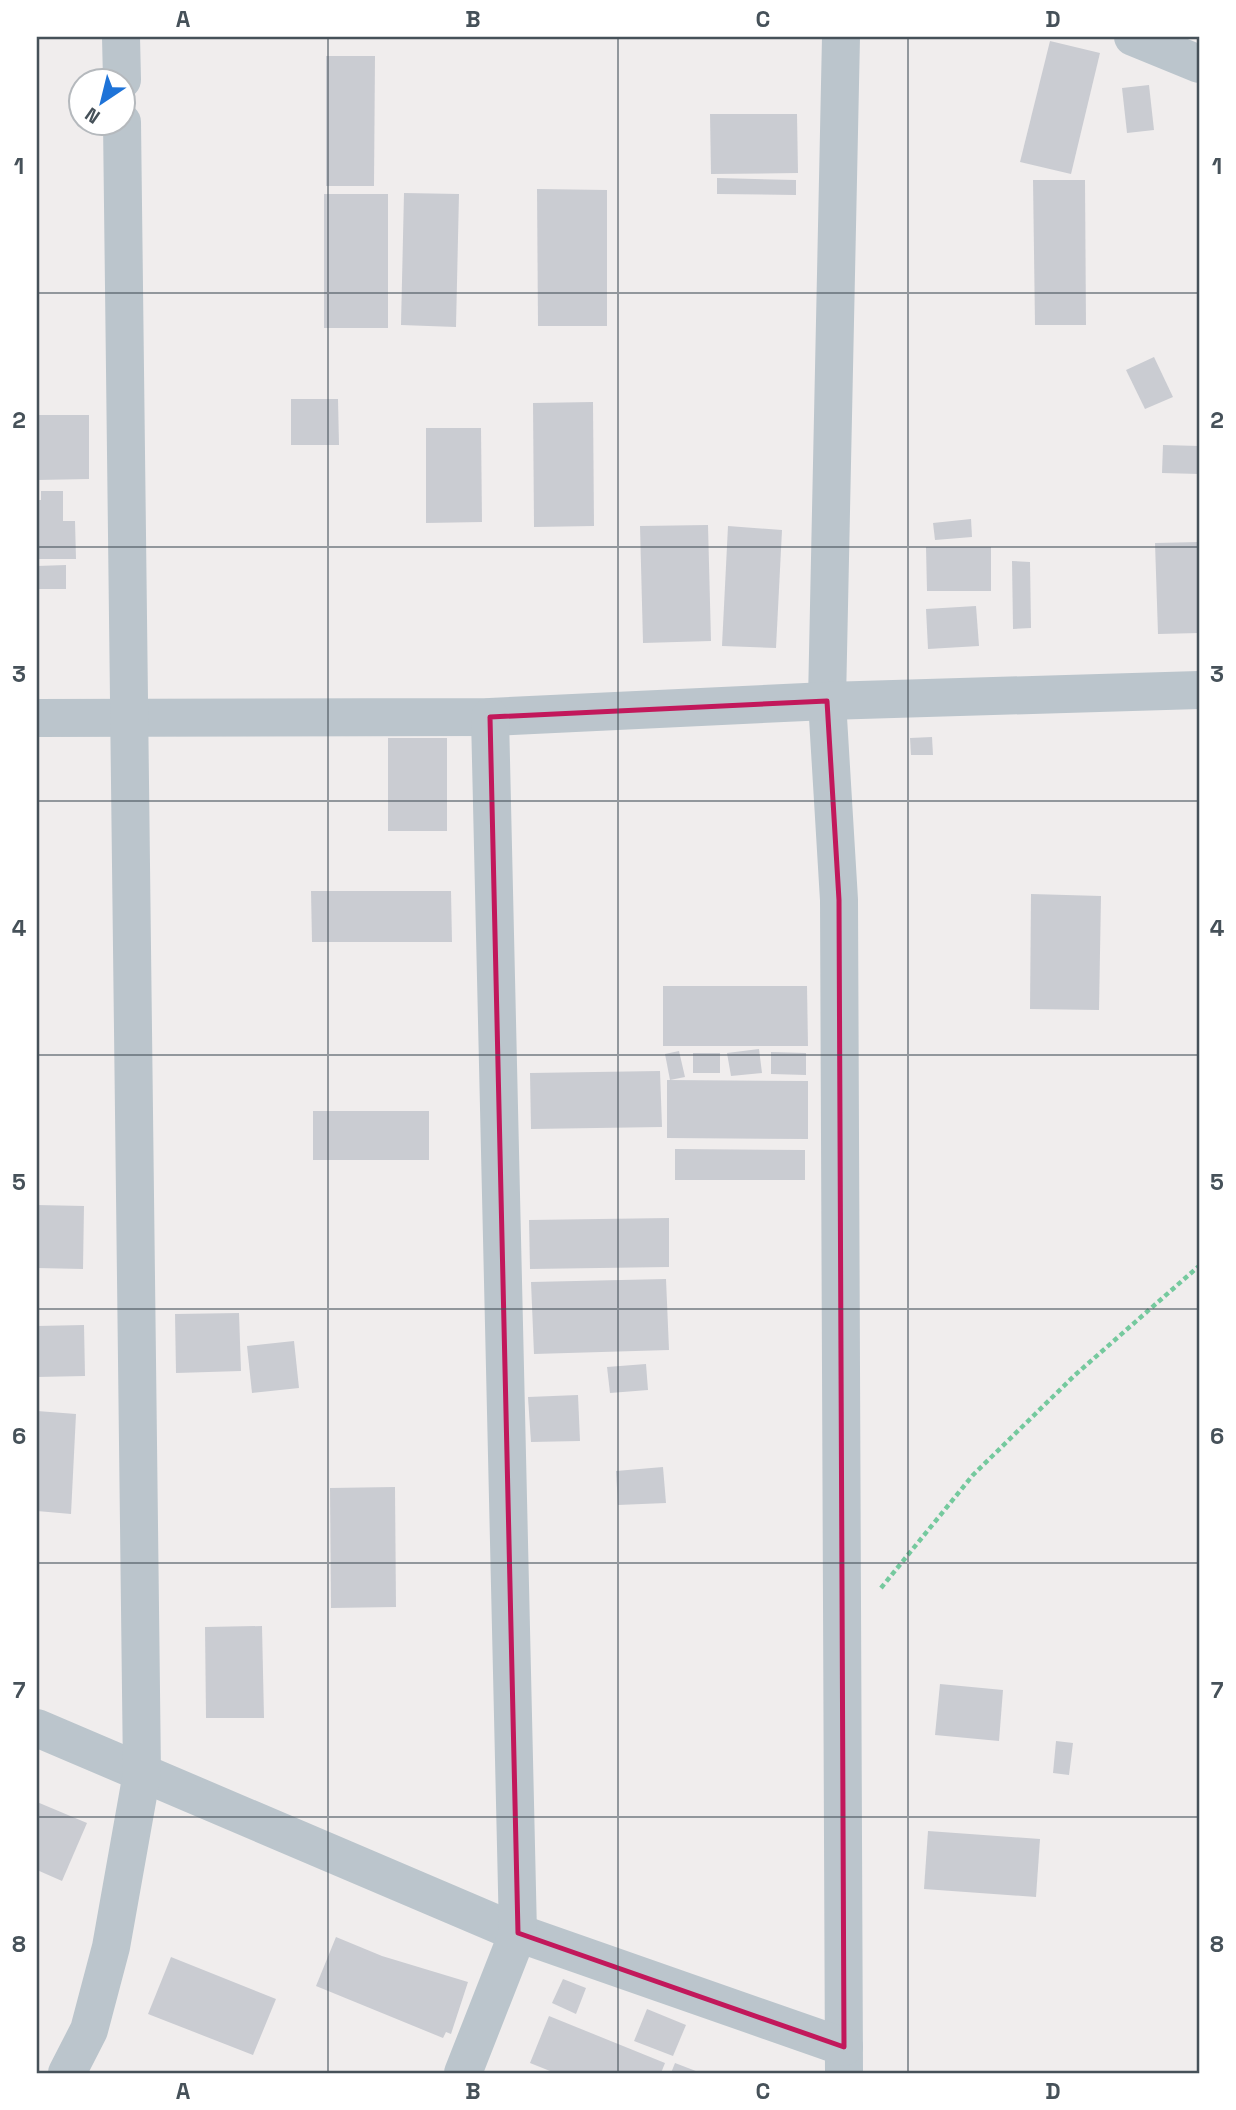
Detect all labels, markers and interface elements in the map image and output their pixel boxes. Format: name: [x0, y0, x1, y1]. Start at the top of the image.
text: A: [176, 4, 191, 34]
text: B: [465, 4, 481, 34]
text: C: [756, 4, 770, 34]
text: D: [1045, 4, 1061, 34]
north arrow: [66, 66, 136, 136]
text: N: [80, 102, 105, 129]
text: 1: [14, 151, 24, 181]
text: 1: [1212, 151, 1222, 181]
text: 2: [12, 405, 26, 435]
text: 2: [1210, 405, 1224, 435]
text: 3: [12, 659, 26, 689]
text: 3: [1210, 659, 1224, 689]
text: 4: [12, 913, 27, 943]
text: 4: [1210, 913, 1225, 943]
text: 5: [12, 1167, 26, 1197]
text: 5: [1210, 1167, 1224, 1197]
text: 6: [12, 1421, 26, 1451]
text: 6: [1210, 1421, 1224, 1451]
text: 7: [13, 1675, 26, 1705]
text: 7: [1211, 1675, 1224, 1705]
text: 8: [12, 1929, 26, 1959]
text: 8: [1210, 1929, 1224, 1959]
text: A: [176, 2076, 191, 2106]
text: B: [465, 2076, 481, 2106]
text: C: [756, 2076, 770, 2106]
text: D: [1045, 2076, 1061, 2106]

